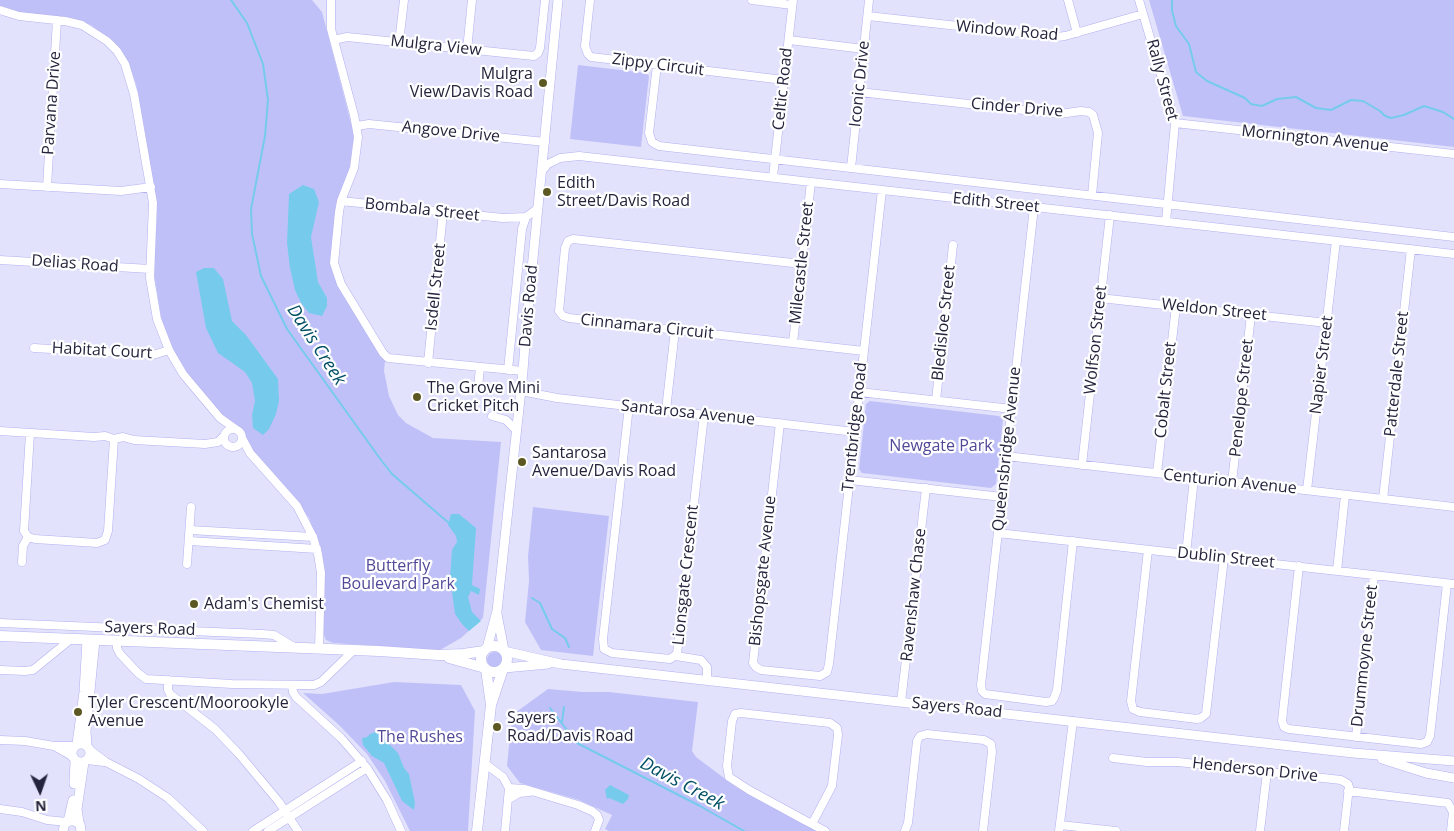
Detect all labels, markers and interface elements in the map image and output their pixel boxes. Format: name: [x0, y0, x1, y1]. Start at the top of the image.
street label: Window Road: [955, 17, 1059, 45]
street label: Mulgra View: [390, 32, 482, 60]
street label: Rally Street: [1142, 37, 1182, 123]
street label: Iconic Drive: [846, 40, 874, 128]
street label: Celtic Road: [769, 47, 797, 131]
street label: Parvana Drive: [39, 50, 65, 156]
street label: Zippy Circuit: [611, 50, 705, 80]
place label: Mulgra View/Davis Road: [410, 64, 533, 102]
marker: Mulgra View/Davis Road: [537, 77, 549, 89]
street label: Cinder Drive: [970, 94, 1064, 122]
street label: Angove Drive: [401, 117, 501, 147]
street label: Mornington Avenue: [1240, 122, 1390, 156]
place label: Edith Street/Davis Road: [557, 173, 690, 211]
marker: Edith Street/Davis Road: [541, 186, 553, 198]
street label: Edith Street: [952, 189, 1040, 217]
street label: Bombala Street: [364, 194, 480, 226]
street label: Milecastle Street: [786, 201, 818, 325]
street label: Isdell Street: [422, 242, 450, 332]
street label: Delias Road: [31, 251, 119, 277]
street label: Davis Road: [516, 264, 542, 348]
street label: Bledisloe Street: [928, 264, 960, 382]
street label: Wolfson Street: [1081, 284, 1111, 396]
street label: Weldon Street: [1160, 295, 1268, 325]
water label: Davis Creek: [282, 301, 350, 389]
street label: Cinnamara Circuit: [579, 310, 715, 344]
street label: Patterdale Street: [1381, 310, 1413, 438]
street label: Napier Street: [1306, 315, 1338, 415]
street label: Penelope Street: [1226, 338, 1258, 458]
street label: Habitat Court: [51, 339, 153, 363]
street label: Cobalt Street: [1151, 341, 1181, 439]
street label: Trentbridge Road: [839, 361, 871, 493]
street label: Queensbridge Avenue: [989, 366, 1025, 532]
place label: The Grove Mini Cricket Pitch: [427, 378, 540, 416]
marker: The Grove Mini Cricket Pitch: [411, 391, 423, 403]
street label: Santarosa Avenue: [620, 396, 756, 430]
park label: Newgate Park: [889, 436, 993, 456]
place label: Santarosa Avenue/Davis Road: [532, 443, 676, 481]
marker: Santarosa Avenue/Davis Road: [516, 456, 528, 468]
street label: Centurion Avenue: [1162, 465, 1298, 499]
street label: Bishopsgate Avenue: [746, 495, 780, 647]
street label: Lionsgate Crescent: [669, 504, 703, 646]
street label: Ravenshaw Chase: [897, 527, 931, 663]
street label: Dublin Street: [1176, 543, 1276, 573]
park label: Butterfly Boulevard Park: [341, 556, 455, 594]
street label: Drummoyne Street: [1348, 584, 1382, 728]
place label: Adam's Chemist: [204, 594, 324, 614]
marker: Adam's Chemist: [188, 598, 200, 610]
street label: Sayers Road: [104, 618, 196, 640]
place label: Tyler Crescent/Moorookyle Avenue: [88, 693, 289, 731]
street label: Sayers Road: [911, 694, 1003, 722]
marker: Tyler Crescent/Moorookyle Avenue: [72, 706, 84, 718]
place label: Sayers Road/Davis Road: [507, 708, 634, 746]
marker: Sayers Road/Davis Road: [491, 721, 503, 733]
park label: The Rushes: [377, 727, 463, 747]
water label: Davis Creek: [636, 753, 728, 815]
street label: Henderson Drive: [1191, 754, 1319, 786]
north arrow: [15, 766, 65, 816]
text: N: [35, 797, 47, 816]

